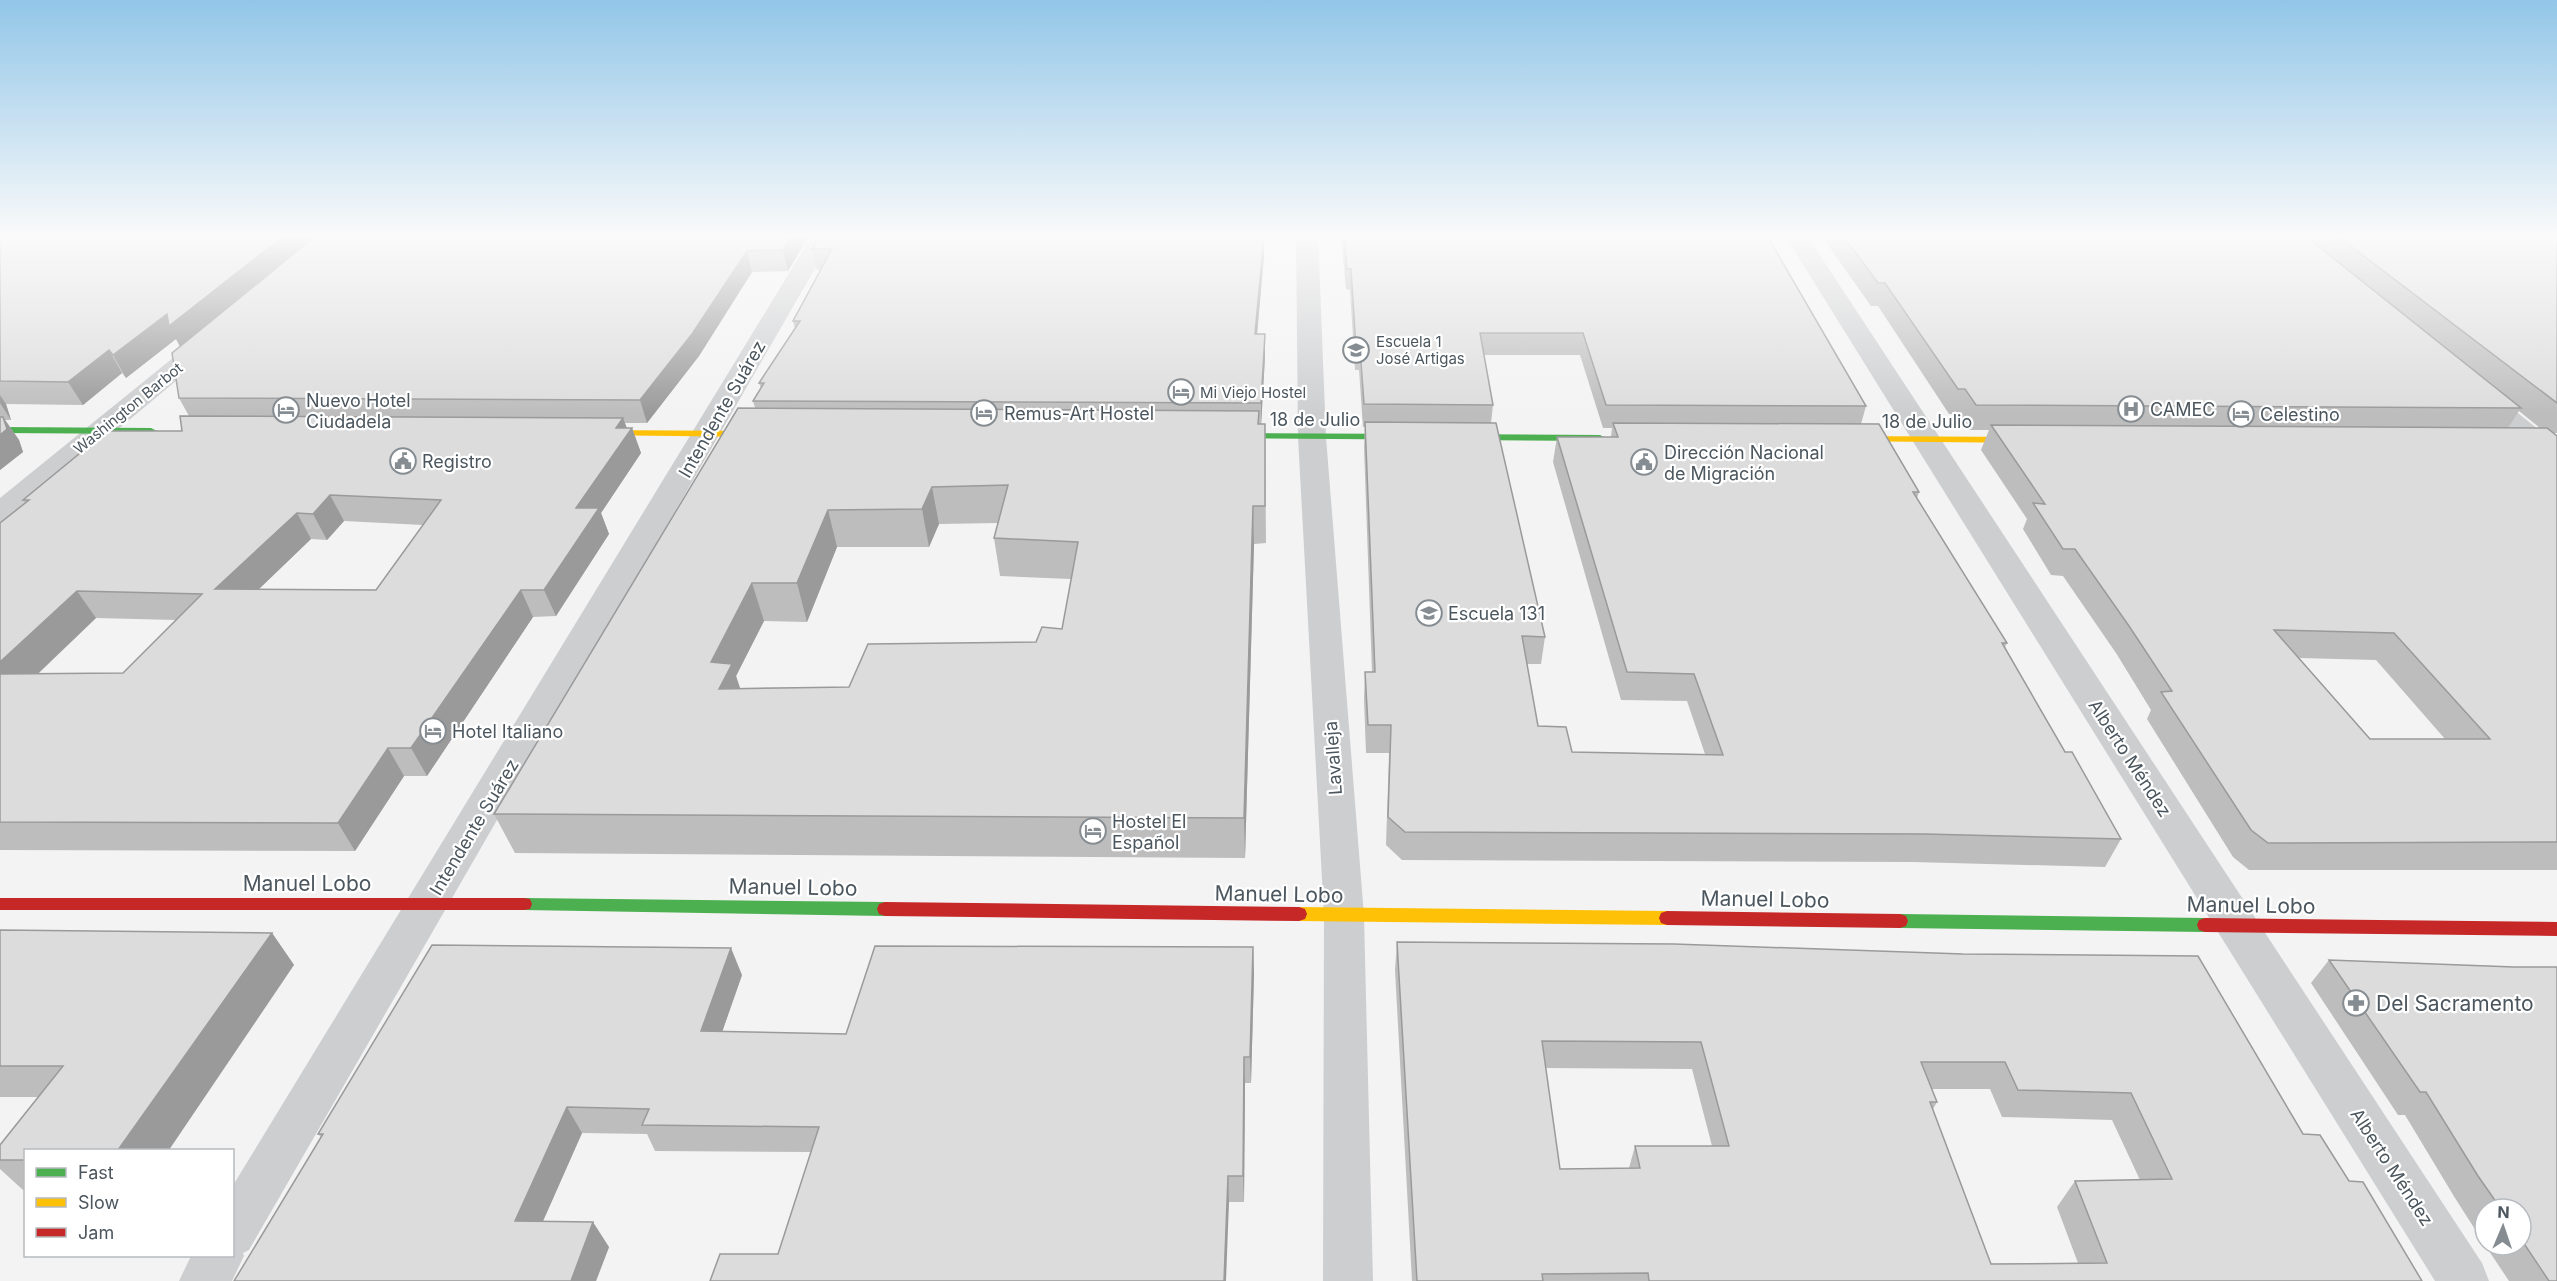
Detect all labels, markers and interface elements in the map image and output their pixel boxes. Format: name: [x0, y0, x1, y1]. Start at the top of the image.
place label: Escuela 1 José Artigas: [1376, 332, 1465, 368]
school or university icon: Escuela 1 José Artigas: [1341, 335, 1371, 365]
street label: Intendente Suárez: [674, 337, 770, 481]
street label: Washington Barbot: [70, 358, 186, 458]
hotel icon: Mi Viejo Hostel: [1166, 377, 1196, 407]
place label: Mi Viejo Hostel: [1200, 383, 1306, 402]
place label: Nuevo Hotel Ciudadela: [306, 390, 411, 432]
hospital icon: CAMEC: [2116, 394, 2146, 424]
hotel icon: Nuevo Hotel Ciudadela: [271, 395, 301, 425]
hotel icon: Remus-Art Hostel: [969, 398, 999, 428]
place label: CAMEC: [2150, 399, 2215, 420]
hotel icon: Celestino: [2226, 399, 2256, 429]
place label: Remus-Art Hostel: [1004, 403, 1154, 424]
place label: Celestino: [2260, 404, 2340, 425]
street label: 18 de Julio: [1270, 409, 1360, 430]
street label: 18 de Julio: [1882, 411, 1972, 432]
place label: Dirección Nacional de Migración: [1664, 442, 1824, 484]
public building icon: Registro: [388, 446, 418, 476]
public building icon: Dirección Nacional de Migración: [1629, 447, 1659, 477]
place label: Registro: [422, 451, 492, 472]
school or university icon: Escuela 131: [1414, 598, 1444, 628]
place label: Escuela 131: [1448, 603, 1545, 624]
street label: Alberto Méndez: [2084, 695, 2176, 821]
hotel icon: Hotel Italiano: [418, 716, 448, 746]
street label: Lavalleja: [1320, 720, 1346, 796]
place label: Hotel Italiano: [452, 721, 563, 742]
street label: Intendente Suárez: [425, 755, 523, 899]
place label: Hostel El Español: [1112, 811, 1186, 853]
hotel icon: Hostel El Español: [1078, 816, 1108, 846]
street label: Manuel Lobo: [243, 871, 371, 896]
street label: Manuel Lobo: [728, 873, 858, 901]
street label: Manuel Lobo: [1214, 880, 1344, 908]
street label: Manuel Lobo: [1700, 885, 1830, 913]
street label: Manuel Lobo: [2186, 891, 2316, 919]
pharmacy icon: Del Sacramento: [2341, 988, 2371, 1018]
place label: Del Sacramento: [2376, 991, 2534, 1016]
street label: Alberto Méndez: [2346, 1104, 2438, 1230]
legend: [24, 1149, 234, 1257]
text: Fast: [78, 1162, 114, 1183]
text: Slow: [78, 1192, 119, 1213]
north arrow: [2473, 1197, 2533, 1257]
text: N: [2497, 1202, 2510, 1222]
text: Jam: [78, 1222, 114, 1243]

